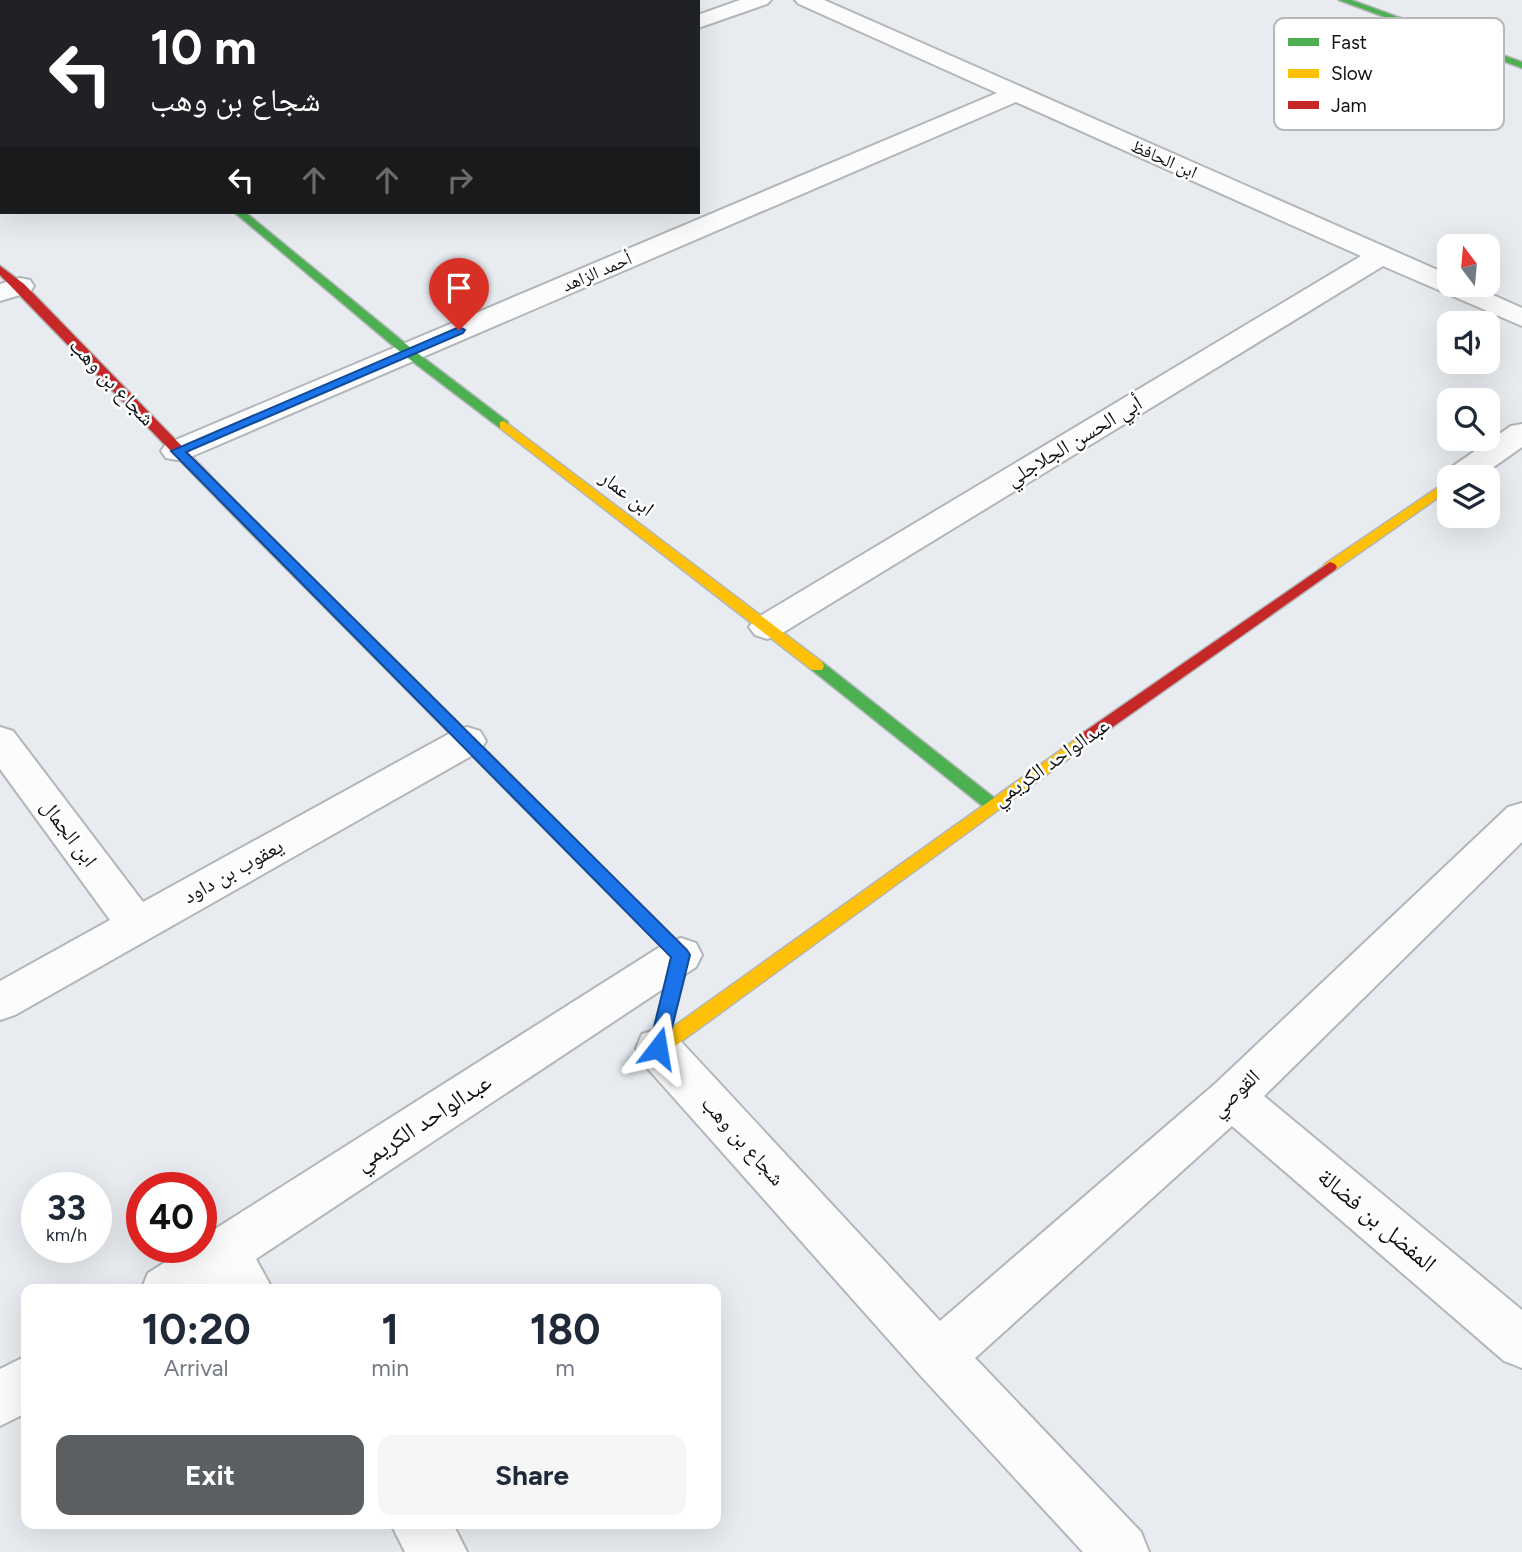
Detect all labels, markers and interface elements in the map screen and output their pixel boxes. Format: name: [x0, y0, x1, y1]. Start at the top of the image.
text: 10 m: [150, 17, 257, 76]
legend: [1274, 18, 1504, 130]
icon: left: [35, 28, 126, 119]
text: Fast: [1331, 31, 1367, 54]
text: Slow: [1331, 62, 1373, 85]
text: شجاع بن وهب: [150, 81, 321, 119]
text: Jam: [1331, 94, 1367, 117]
street label: ابن الحافظ: [1127, 135, 1201, 183]
icon: left: [222, 161, 260, 199]
icon: ahead: [295, 161, 333, 199]
icon: ahead: [368, 161, 406, 199]
icon: right: [441, 161, 479, 199]
north arrow: [1437, 234, 1500, 298]
map controls: [1437, 234, 1500, 528]
street label: أحمد الزاهد: [559, 248, 635, 296]
pin: [429, 258, 489, 330]
icon: arrive: [440, 269, 478, 307]
button: sound: [1437, 311, 1500, 374]
street label: شجاع بن وهب: [64, 333, 160, 431]
button: search: [1437, 388, 1500, 451]
street label: أبي الحسن الجلاجلي: [1001, 390, 1149, 495]
street label: ابن عمار: [594, 464, 659, 522]
button: layers: [1437, 465, 1500, 528]
street label: عبدالواحد الكريمي: [987, 712, 1117, 815]
street label: ابن الجمال: [35, 794, 103, 872]
street label: يعقوب بن داود: [178, 833, 288, 909]
position arrow: [621, 1011, 695, 1085]
street label: القوصي: [1205, 1064, 1267, 1125]
street label: عبدالواحد الكريمي: [349, 1067, 499, 1181]
street label: شجاع بن وهب: [696, 1091, 790, 1191]
street label: المفضل بن فضالة: [1312, 1162, 1443, 1278]
speed limit sign: 40: [126, 1172, 217, 1263]
text: 33: [47, 1187, 86, 1229]
text: km/h: [46, 1224, 87, 1246]
text: 10:20: [142, 1304, 251, 1355]
text: 1: [381, 1304, 399, 1355]
text: 180: [530, 1304, 600, 1355]
text: Arrival: [164, 1354, 229, 1382]
text: min: [371, 1354, 409, 1382]
text: m: [555, 1354, 575, 1382]
button: Exit: [56, 1435, 364, 1515]
button: Share: [378, 1435, 686, 1515]

